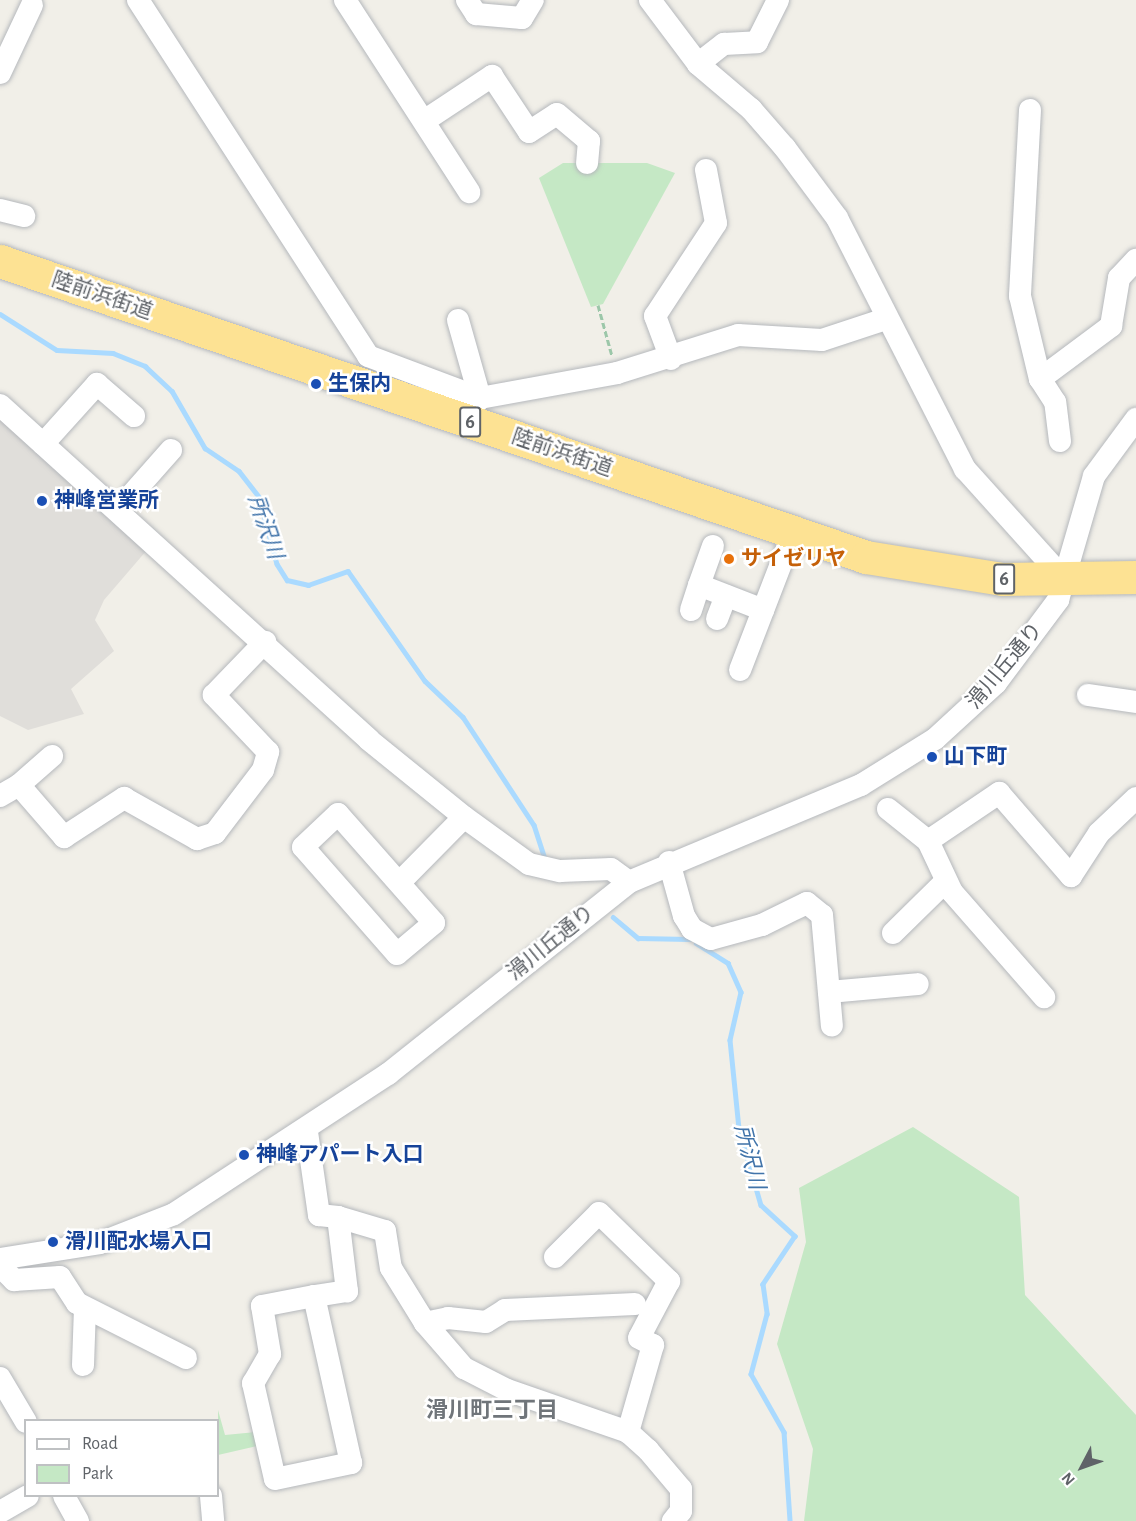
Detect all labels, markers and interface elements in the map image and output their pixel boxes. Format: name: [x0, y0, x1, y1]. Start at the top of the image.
street label: 陸前浜街道: [48, 267, 156, 325]
place label: 生保内: [328, 371, 391, 397]
marker: 生保内: [309, 377, 323, 391]
road number: 6: [458, 405, 482, 439]
street label: 陸前浜街道: [508, 424, 616, 482]
place label: 神峰営業所: [54, 488, 159, 514]
water label: 所沢川: [242, 492, 288, 562]
marker: 神峰営業所: [35, 494, 49, 508]
place label: サイゼリヤ: [741, 546, 846, 572]
marker: サイゼリヤ: [722, 552, 736, 566]
road number: 6: [992, 562, 1016, 596]
street label: 滑川丘通り: [962, 618, 1048, 714]
place label: 山下町: [944, 744, 1007, 770]
marker: 山下町: [925, 750, 939, 764]
street label: 滑川丘通り: [502, 900, 600, 986]
water label: 所沢川: [728, 1122, 770, 1192]
place label: 神峰アパート入口: [256, 1142, 424, 1168]
marker: 神峰アパート入口: [237, 1148, 251, 1162]
place label: 滑川配水場入口: [65, 1229, 212, 1255]
marker: 滑川配水場入口: [46, 1235, 60, 1249]
district label: 滑川町三丁目: [426, 1398, 558, 1424]
legend: [24, 1419, 219, 1497]
text: Road: [82, 1435, 118, 1453]
north arrow: [1052, 1437, 1112, 1497]
text: Park: [82, 1465, 113, 1483]
text: N: [1059, 1469, 1078, 1488]

